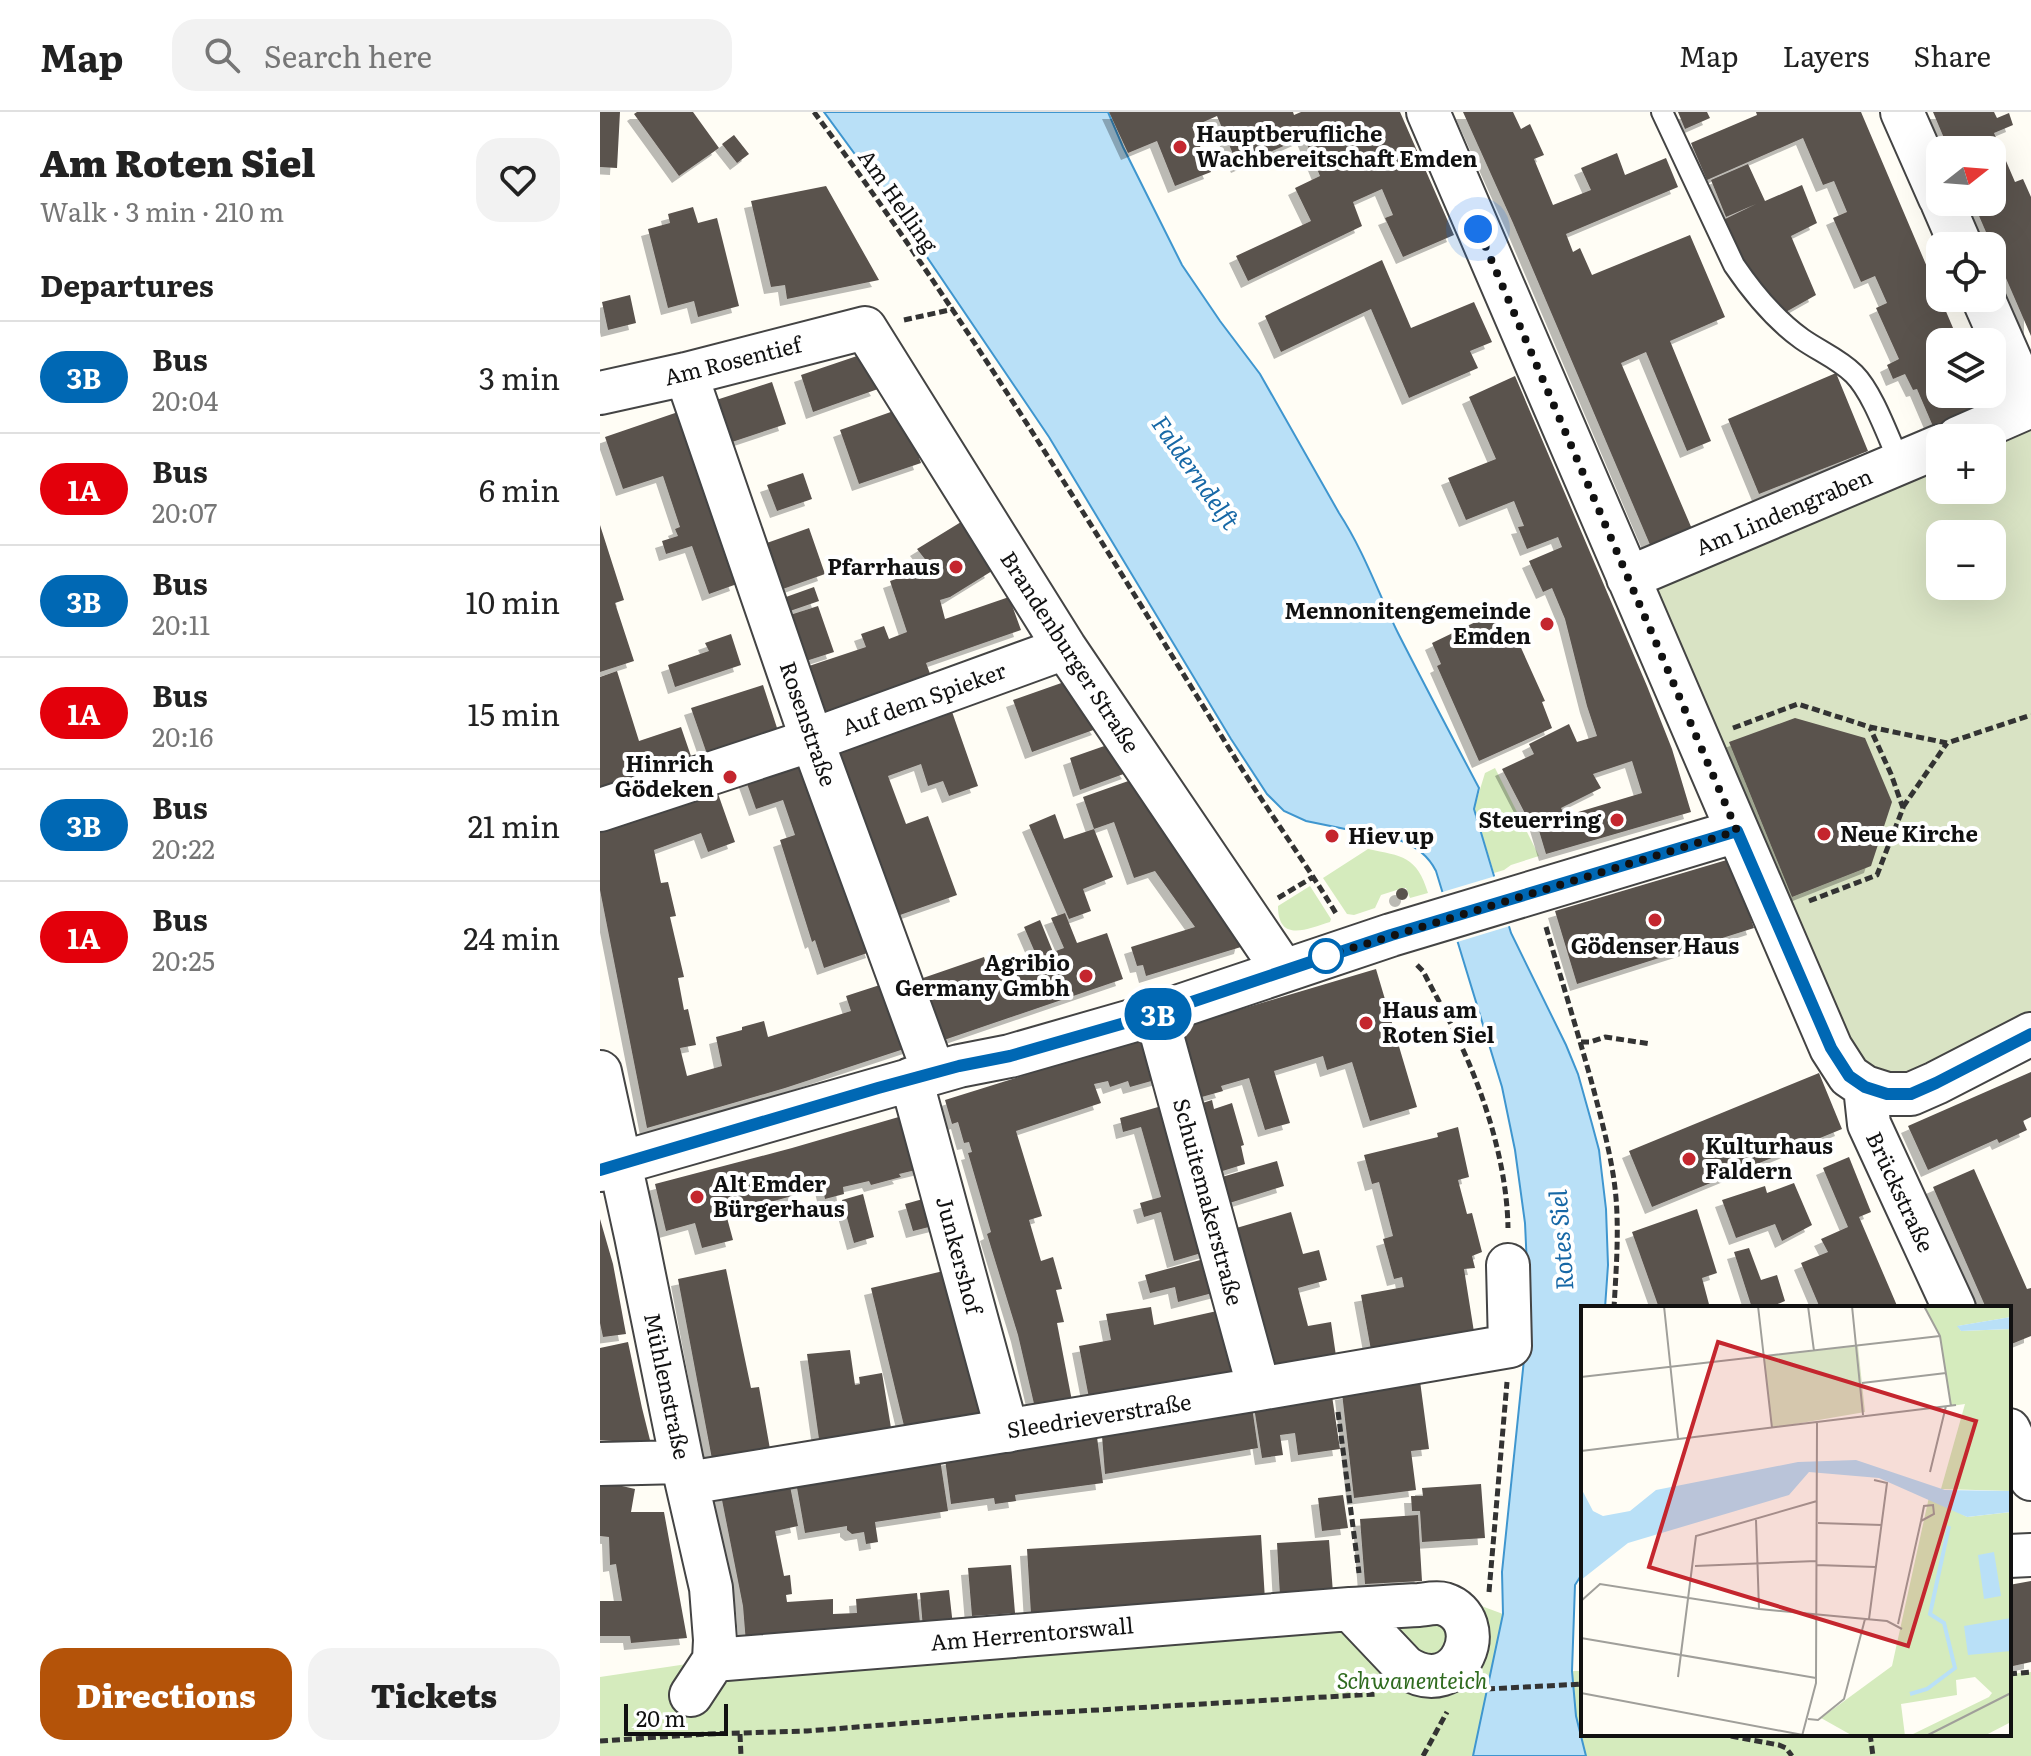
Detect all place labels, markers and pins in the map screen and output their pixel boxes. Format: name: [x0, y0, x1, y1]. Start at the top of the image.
place label: Hauptberufliche Wachbereitschaft Emden: [1196, 116, 1478, 174]
marker: Hauptberufliche Wachbereitschaft Emden: [1171, 138, 1189, 156]
place label: Pfarrhaus: [827, 549, 940, 582]
marker: Pfarrhaus: [947, 558, 965, 576]
place label: Mennonitengemeinde Emden: [1285, 593, 1531, 651]
marker: Mennonitengemeinde Emden: [1538, 615, 1556, 633]
place label: Hinrich Gödeken: [615, 746, 714, 804]
marker: Hinrich Gödeken: [721, 768, 739, 786]
place label: Steuerring: [1478, 802, 1602, 835]
marker: Steuerring: [1608, 811, 1626, 829]
place label: Neue Kirche: [1840, 816, 1978, 849]
place label: Hiev up: [1348, 818, 1434, 851]
marker: Neue Kirche: [1815, 825, 1833, 843]
marker: Hiev up: [1323, 827, 1341, 845]
marker: Gödenser Haus: [1646, 911, 1664, 929]
place label: Gödenser Haus: [1571, 928, 1739, 961]
unlabelled marker: [1309, 939, 1343, 973]
place label: Agribio Germany Gmbh: [895, 945, 1070, 1003]
marker: Agribio Germany Gmbh: [1077, 967, 1095, 985]
place label: Haus am Roten Siel: [1382, 992, 1494, 1050]
marker: Haus am Roten Siel: [1357, 1014, 1375, 1032]
place label: Kulturhaus Faldern: [1705, 1128, 1833, 1186]
marker: Kulturhaus Faldern: [1680, 1150, 1698, 1168]
place label: Alt Emder Bürgerhaus: [713, 1166, 845, 1224]
marker: Alt Emder Bürgerhaus: [688, 1188, 706, 1206]

